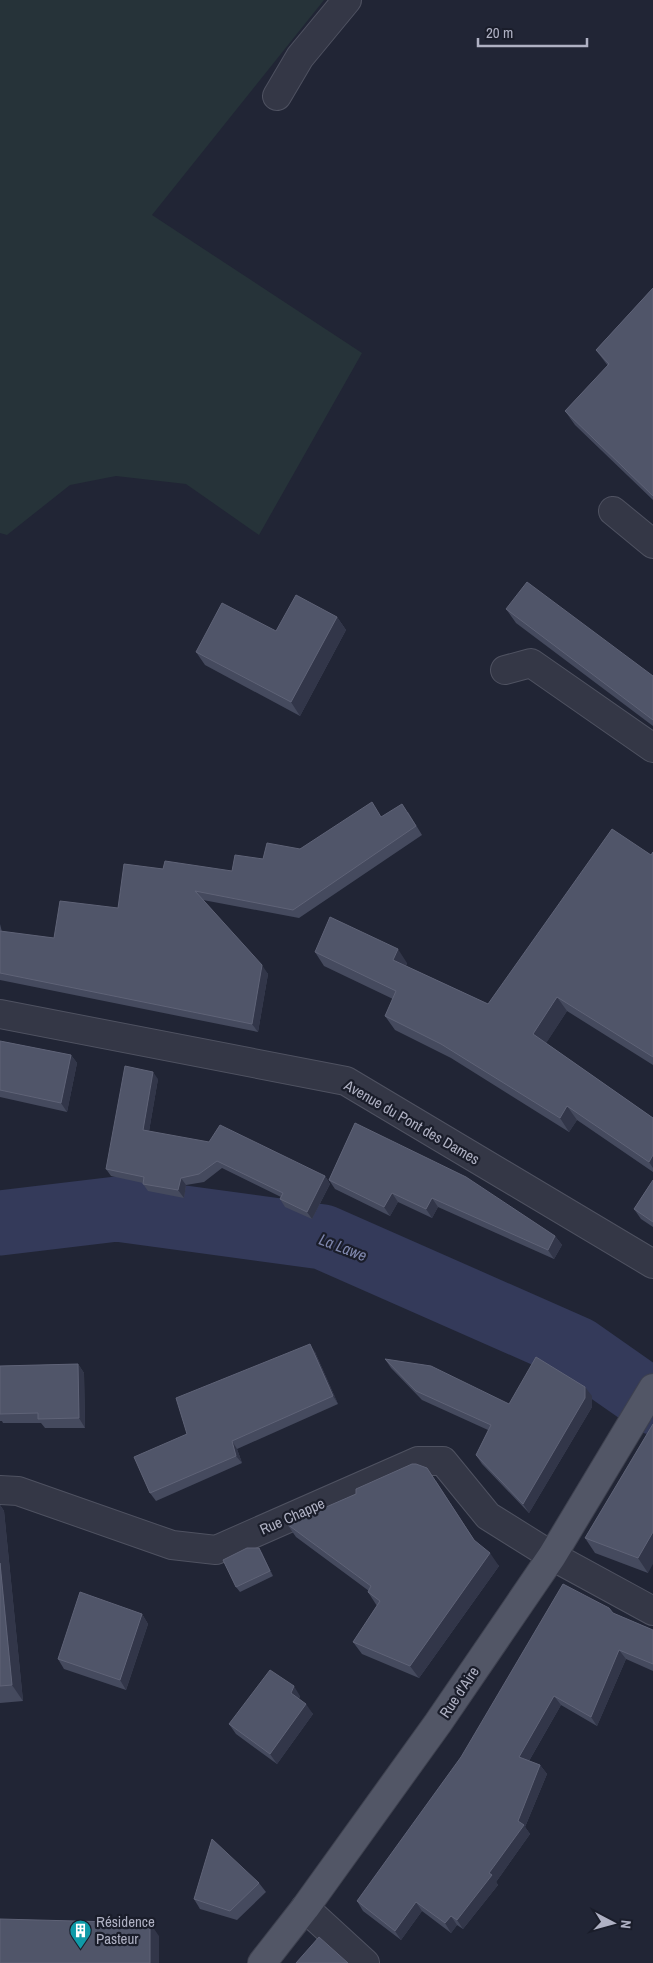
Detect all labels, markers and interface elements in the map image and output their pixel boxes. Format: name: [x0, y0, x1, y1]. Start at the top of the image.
scale bar: [478, 15, 587, 47]
text: 20 m: [486, 22, 513, 43]
street label: Avenue du Pont des Dames: [340, 1074, 483, 1169]
water label: La Lawe: [316, 1228, 370, 1266]
street label: Rue Chappe: [256, 1492, 328, 1540]
street label: Rue d'Aire: [434, 1662, 484, 1722]
north arrow: [588, 1898, 638, 1948]
place label: Résidence Pasteur: [96, 1911, 155, 1949]
building icon: Résidence Pasteur: [68, 1918, 92, 1949]
text: N: [617, 1919, 635, 1929]

